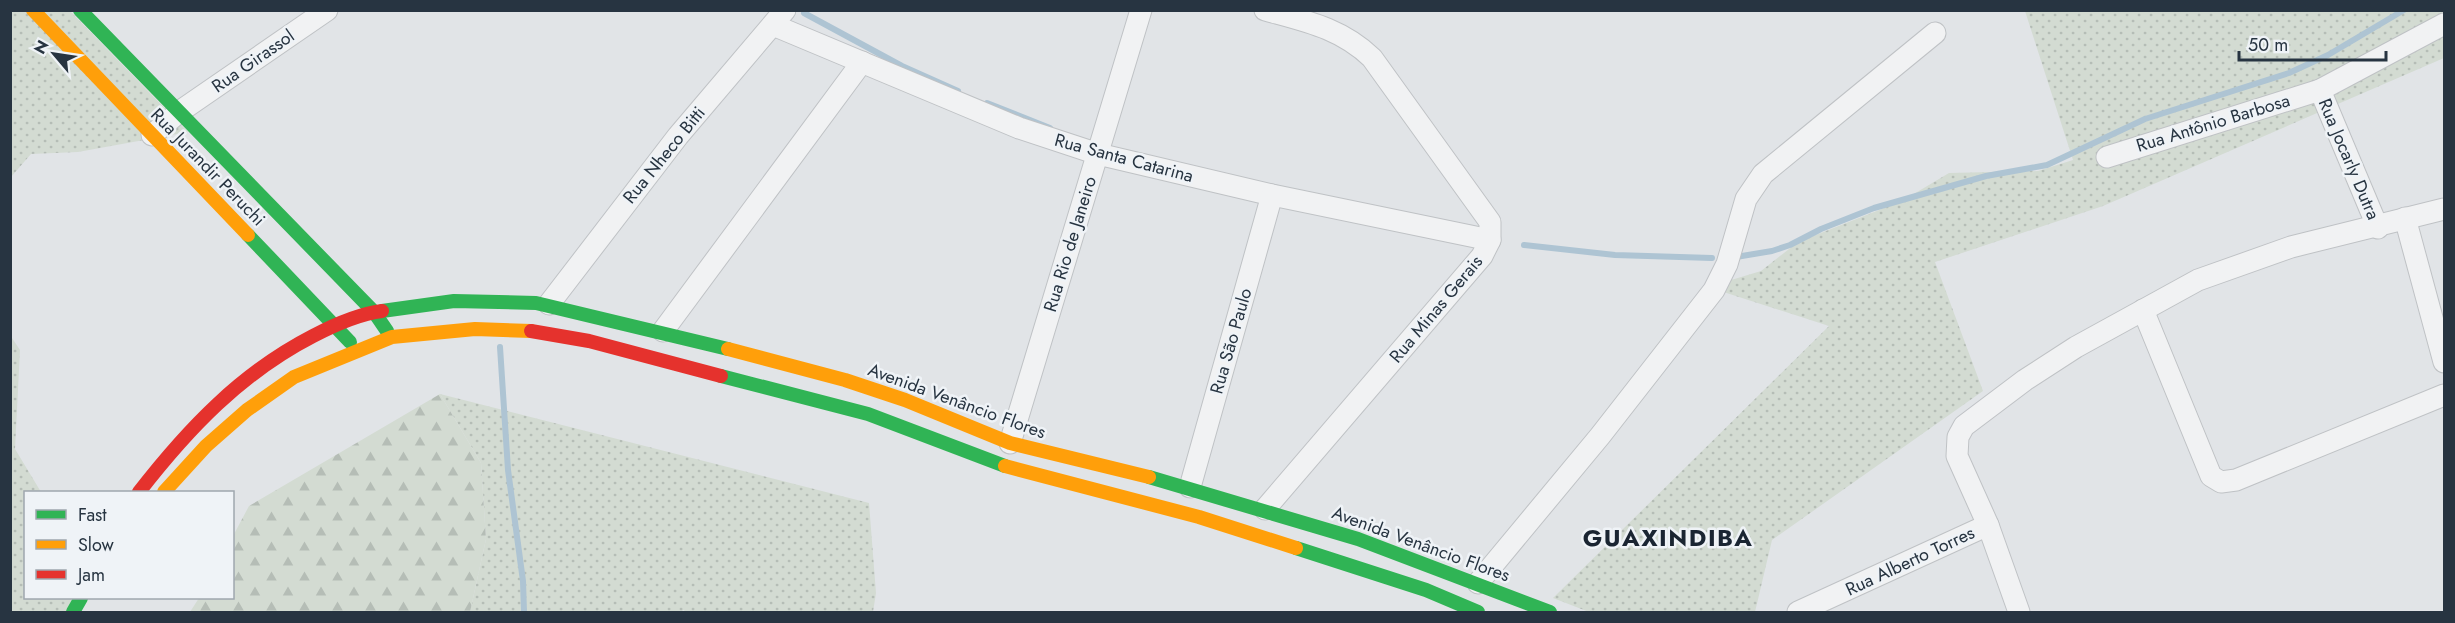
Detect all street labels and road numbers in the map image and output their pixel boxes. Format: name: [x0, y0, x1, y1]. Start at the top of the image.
street label: Rua Girassol: [206, 23, 300, 99]
street label: Rua Antônio Barbosa: [2133, 87, 2293, 159]
street label: Rua Jocarly Dutra: [2312, 94, 2386, 224]
street label: Rua Nheco Bitti: [617, 101, 711, 209]
street label: Rua Jurandir Peruchi: [145, 102, 271, 232]
street label: Rua Santa Catarina: [1052, 127, 1196, 189]
street label: Rua Rio de Janeiro: [1037, 173, 1103, 315]
street label: Rua Minas Gerais: [1383, 249, 1489, 369]
street label: Rua São Paulo: [1204, 285, 1259, 397]
street label: Avenida Venâncio Flores: [864, 357, 1050, 445]
street label: Avenida Venâncio Flores: [1328, 500, 1514, 588]
street label: Rua Alberto Torres: [1841, 520, 1979, 602]

